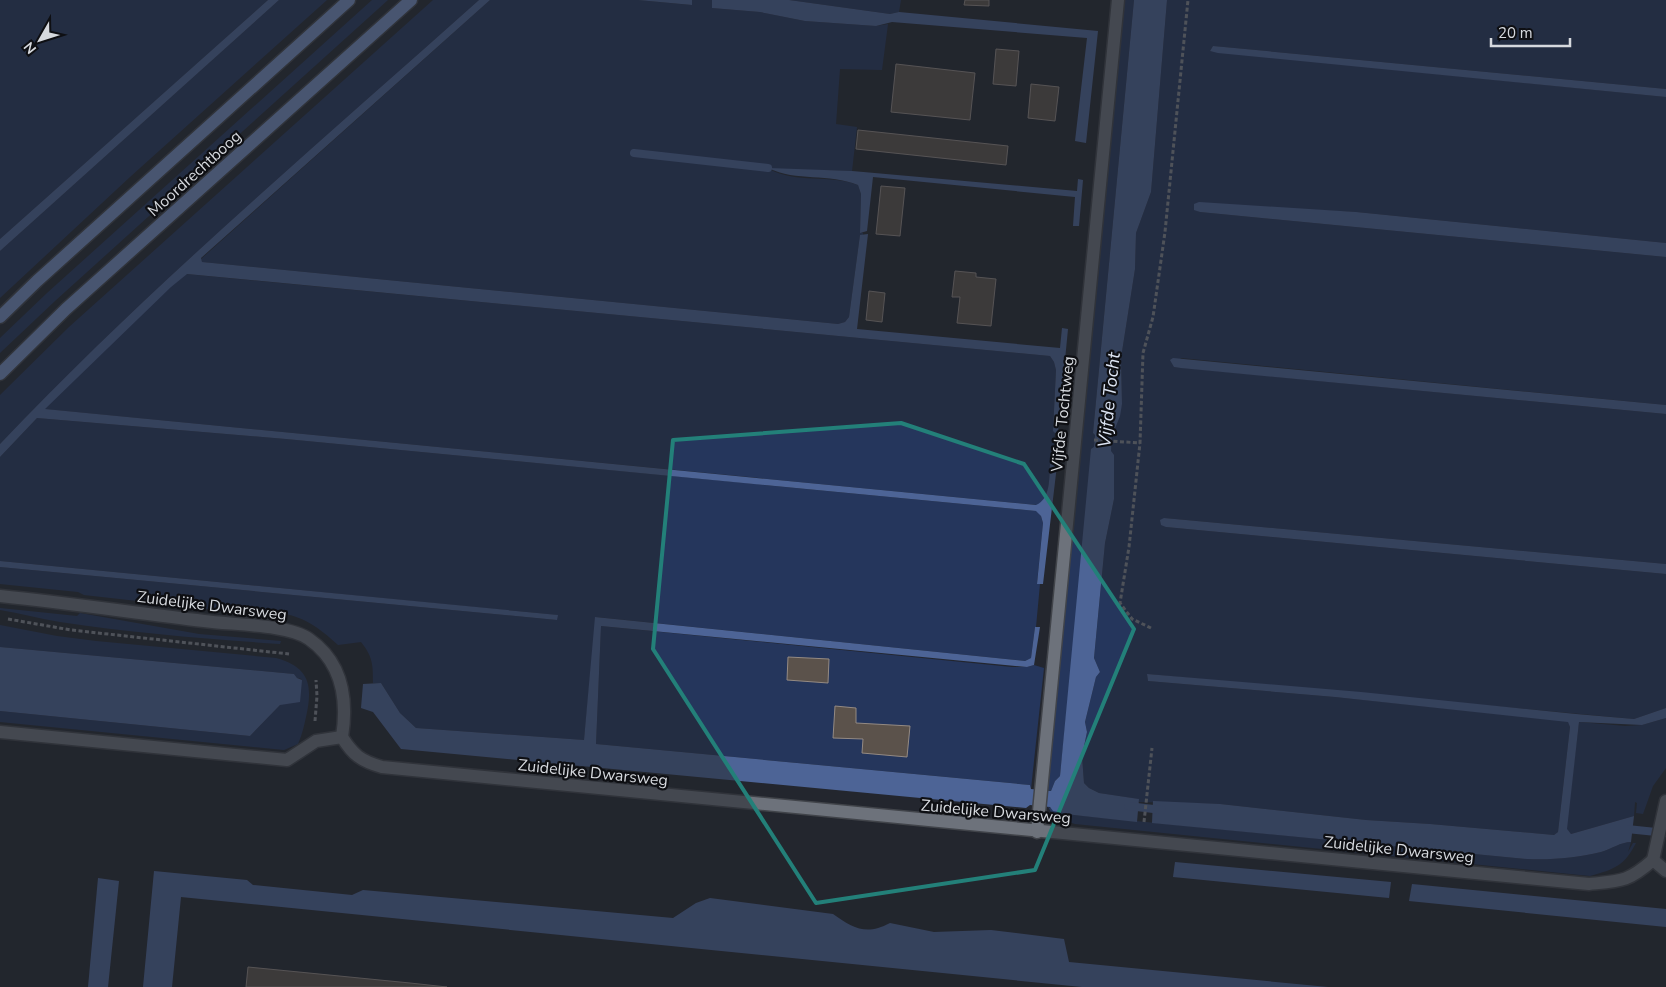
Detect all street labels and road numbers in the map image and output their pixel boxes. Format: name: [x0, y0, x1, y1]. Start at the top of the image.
street label: Moordrechtboog: [143, 126, 246, 222]
street label: Vijfde Tochtweg: [1046, 355, 1080, 474]
street label: Zuidelijke Dwarsweg: [136, 586, 288, 626]
street label: Zuidelijke Dwarsweg: [517, 754, 669, 792]
street label: Zuidelijke Dwarsweg: [920, 794, 1072, 830]
street label: Zuidelijke Dwarsweg: [1323, 831, 1475, 869]

